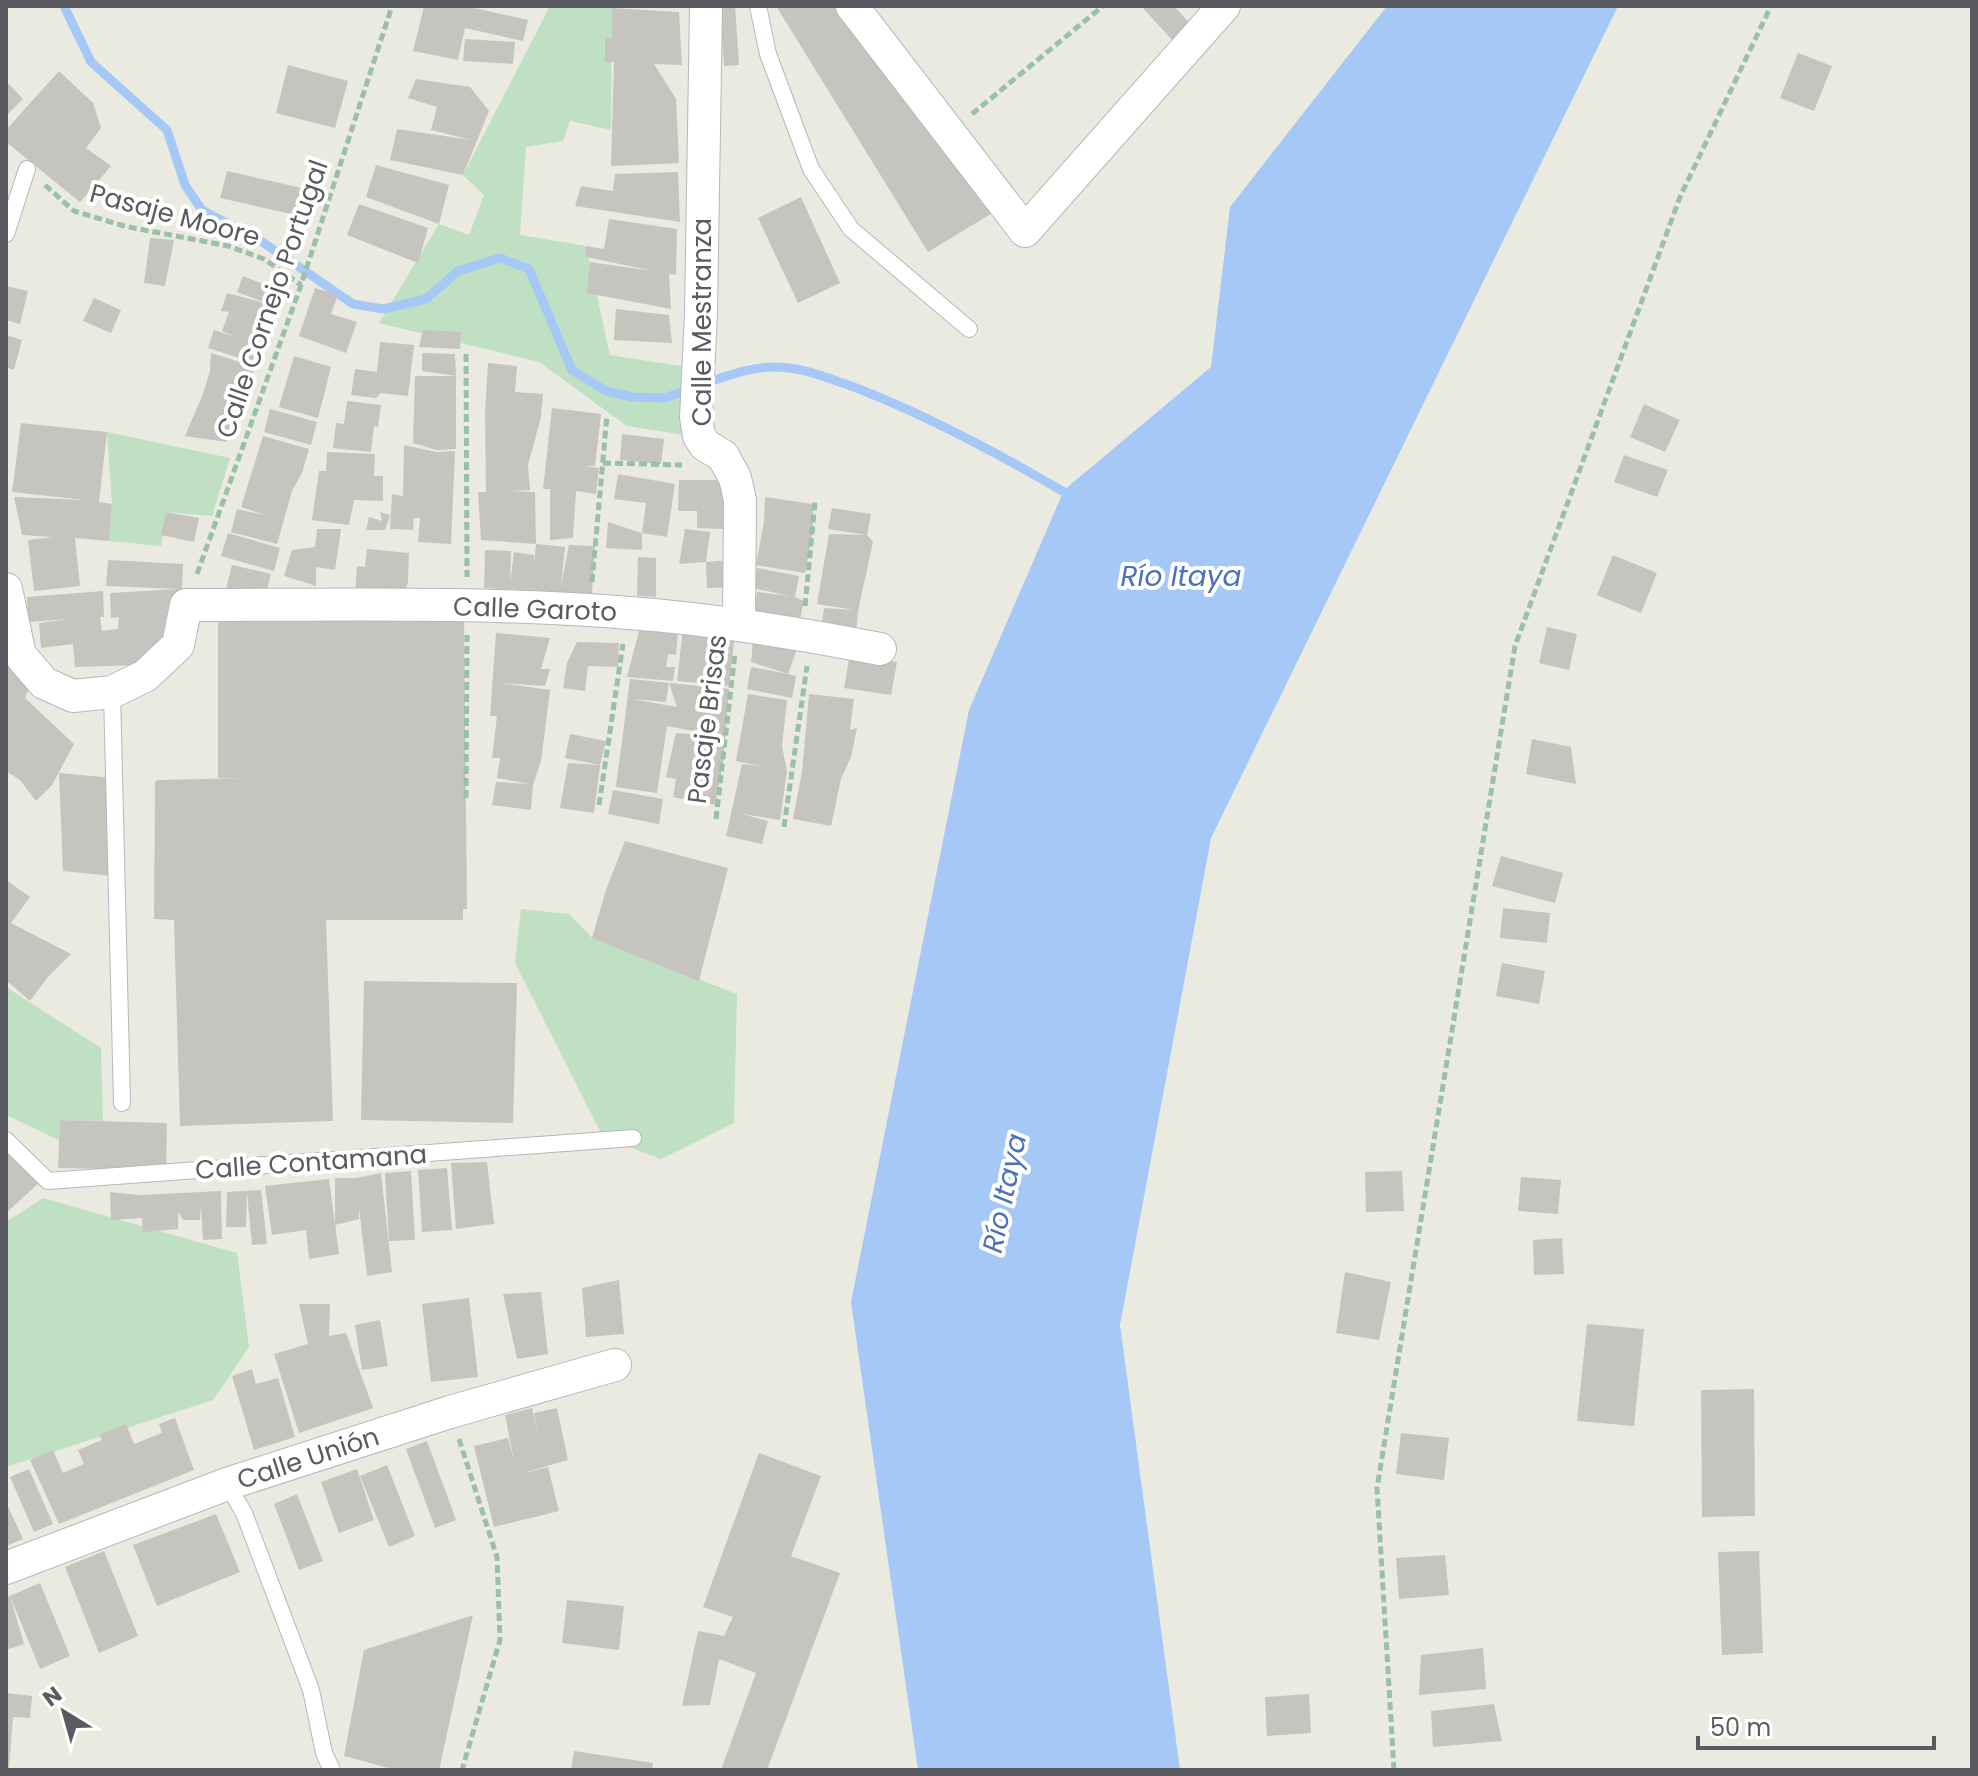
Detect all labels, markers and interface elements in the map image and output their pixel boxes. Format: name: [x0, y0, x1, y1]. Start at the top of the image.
street label: Calle Cornejo Portugal: [207, 155, 337, 443]
street label: Pasaje Moore: [86, 175, 264, 255]
street label: Calle Mestranza: [684, 218, 720, 426]
water label: Río Itaya: [1121, 557, 1242, 596]
street label: Calle Garoto: [453, 588, 617, 630]
street label: Pasaje Brisas: [679, 632, 735, 806]
water label: Río Itaya: [973, 1130, 1036, 1256]
street label: Calle Contamana: [194, 1136, 428, 1188]
street label: Calle Unión: [232, 1418, 384, 1498]
north arrow: [24, 1672, 104, 1752]
text: N: [36, 1679, 68, 1714]
scale bar: [1698, 1700, 1934, 1750]
text: 50 m: [1710, 1711, 1771, 1744]

